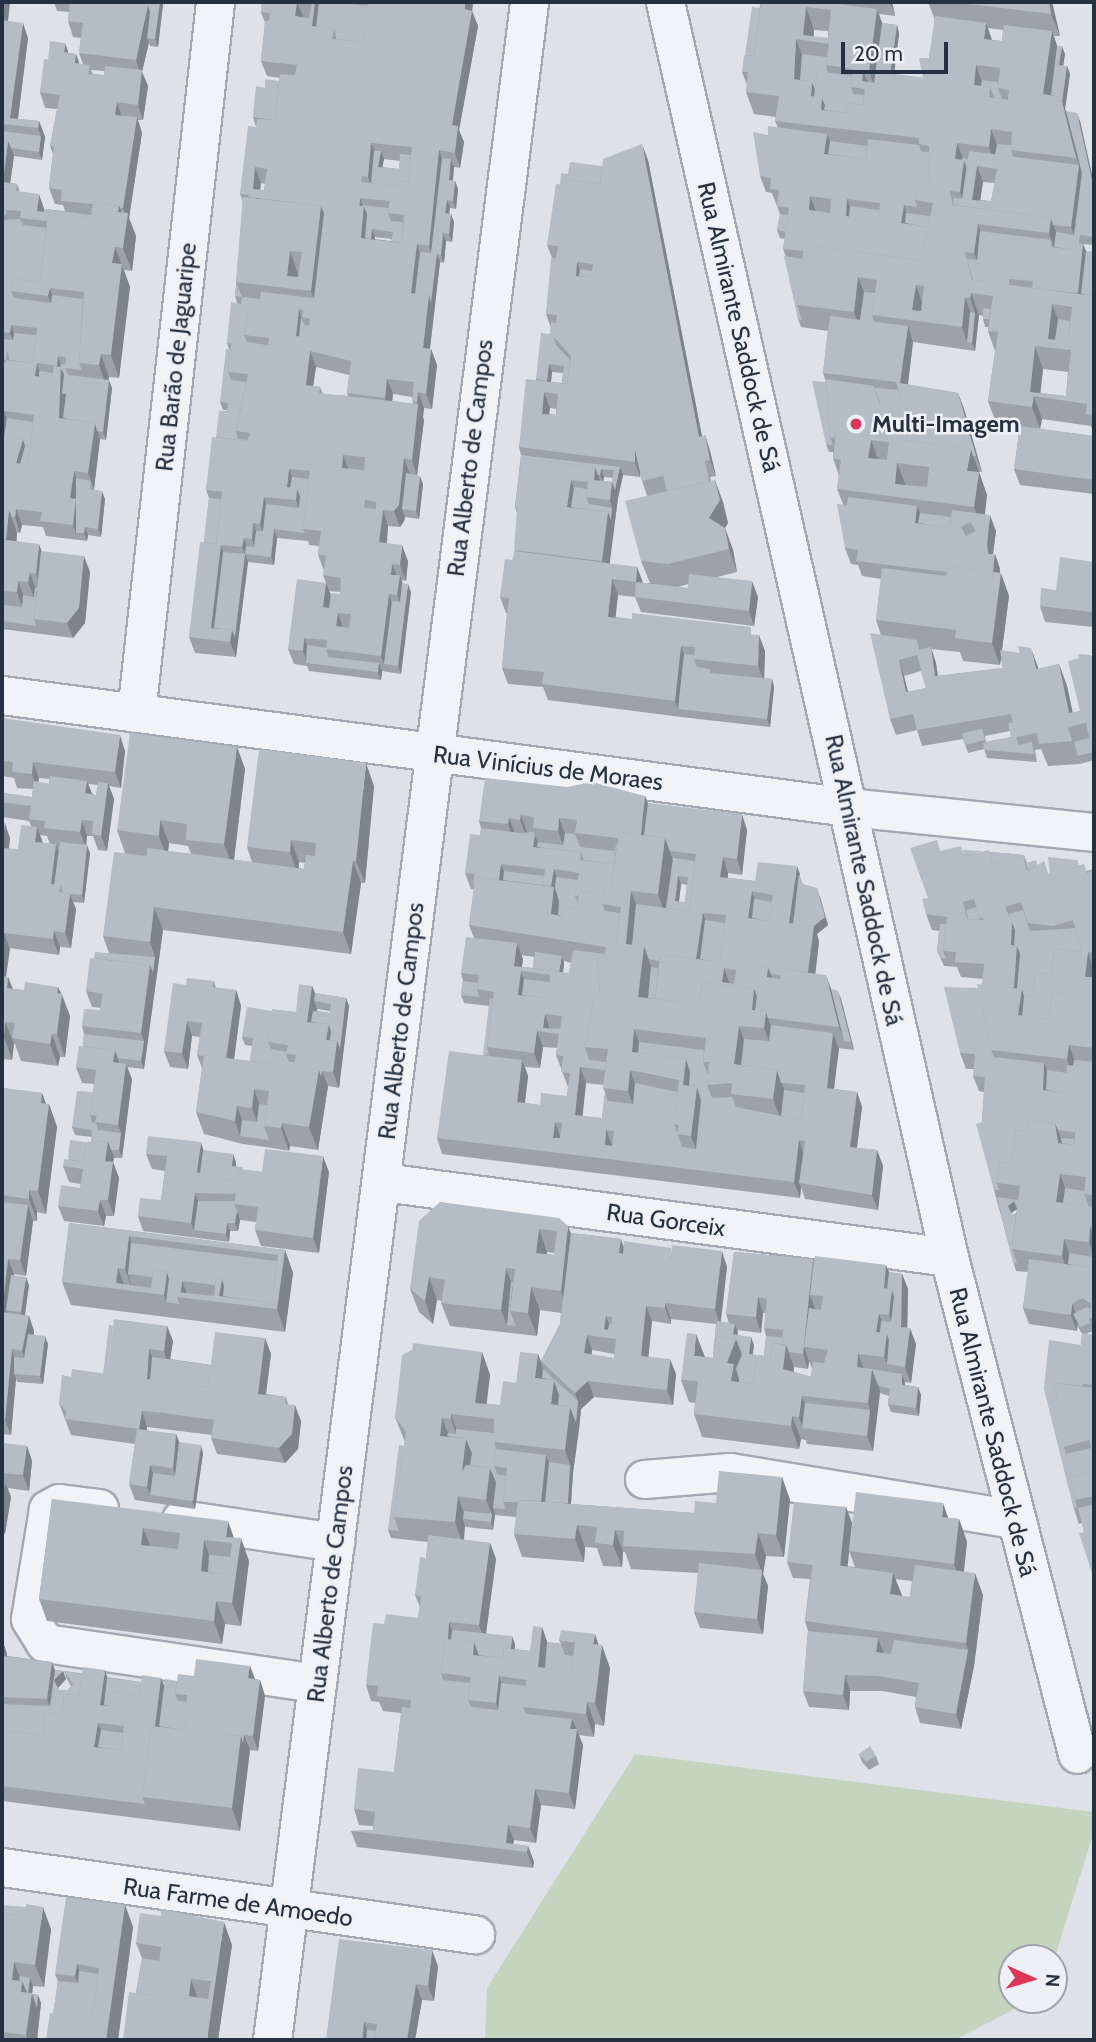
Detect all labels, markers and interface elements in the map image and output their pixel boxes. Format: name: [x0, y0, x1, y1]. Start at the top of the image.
scale bar: [844, 28, 951, 72]
text: 20 m: [854, 41, 903, 66]
street label: Rua Almirante Saddock de Sá: [692, 179, 786, 475]
street label: Rua Barão de Jaguaripe: [150, 241, 202, 473]
street label: Rua Alberto de Campos: [441, 338, 499, 578]
place label: Multi-Imagem: [872, 410, 1020, 438]
marker: Multi-Imagem: [846, 414, 866, 434]
street label: Rua Almirante Saddock de Sá: [819, 732, 909, 1028]
street label: Rua Vinícius de Moraes: [431, 740, 665, 796]
street label: Rua Alberto de Campos: [372, 901, 430, 1141]
street label: Rua Gorceix: [605, 1197, 727, 1243]
street label: Rua Almirante Saddock de Sá: [943, 1284, 1043, 1580]
street label: Rua Alberto de Campos: [301, 1464, 359, 1704]
street label: Rua Farme de Amoedo: [121, 1872, 355, 1932]
north arrow: [998, 1944, 1068, 2014]
text: N: [1041, 1973, 1064, 1988]

